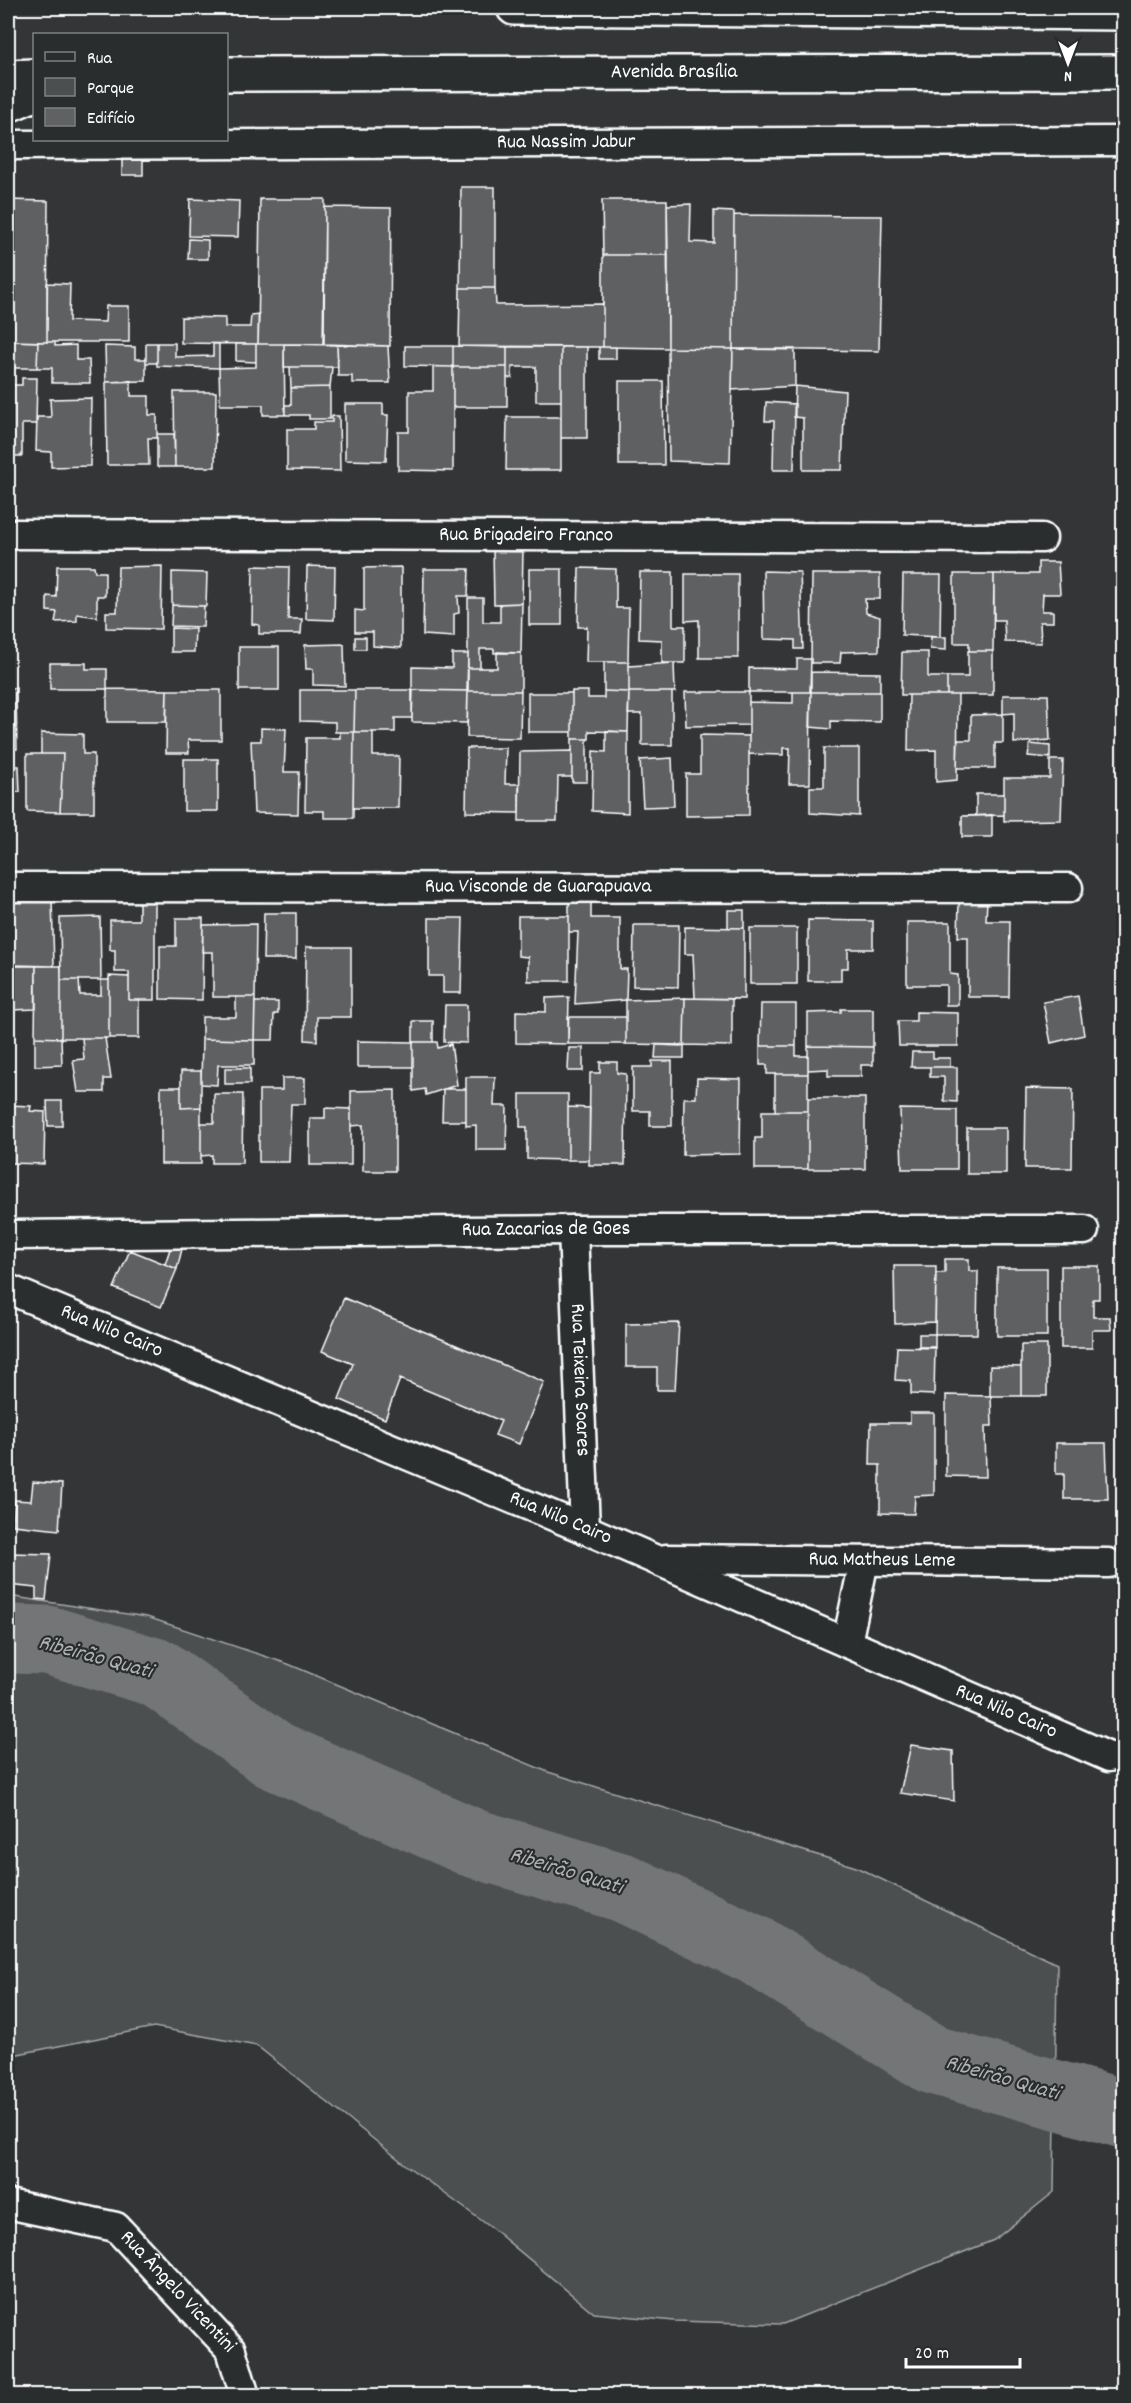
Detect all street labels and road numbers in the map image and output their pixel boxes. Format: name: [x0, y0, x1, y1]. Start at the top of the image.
street label: Avenida Brasília: [611, 58, 738, 88]
street label: Rua Nassim Jabur: [497, 128, 635, 158]
street label: Rua Brigadeiro Franco: [439, 521, 613, 551]
street label: Rua Visconde de Guarapuava: [425, 872, 652, 903]
street label: Rua Zacarias de Goes: [462, 1215, 630, 1246]
street label: Rua Nilo Cairo: [56, 1297, 167, 1367]
street label: Rua Teixeira Soares: [561, 1303, 597, 1457]
street label: Rua Nilo Cairo: [504, 1484, 616, 1554]
street label: Rua Matheus Leme: [808, 1545, 956, 1577]
street label: Rua Nilo Cairo: [950, 1677, 1062, 1748]
street label: Rua Ângelo Vicentini: [112, 2224, 242, 2361]

